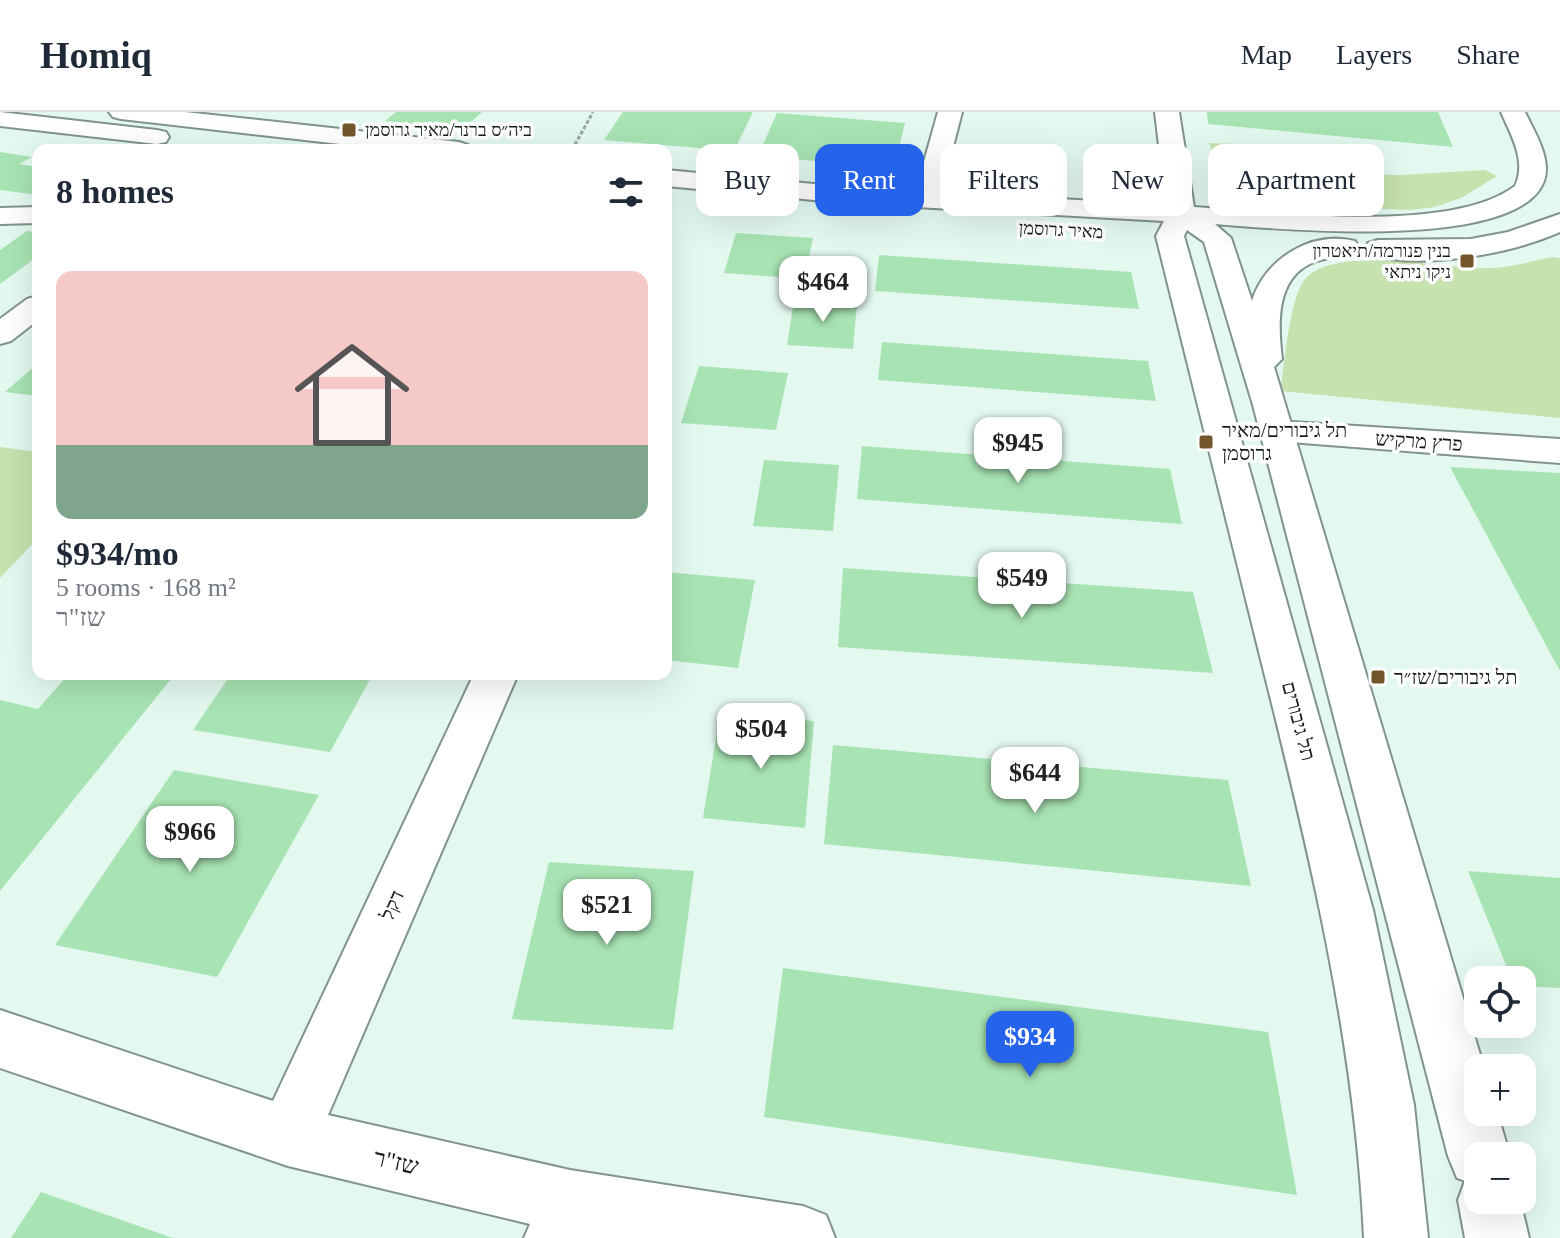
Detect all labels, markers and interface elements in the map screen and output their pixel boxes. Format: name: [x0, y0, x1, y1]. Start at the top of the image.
text: Homiq: [40, 34, 152, 76]
text: Map: [1241, 39, 1292, 70]
text: Layers: [1336, 39, 1412, 70]
text: Share: [1456, 39, 1520, 70]
place label: ביה״ס ברנר/מאיר גרוסמן: [365, 120, 532, 140]
marker: ביה״ס ברנר/מאיר גרוסמן: [340, 121, 358, 139]
chip: Buy: [696, 144, 799, 216]
chip: Rent: [815, 144, 924, 216]
chip: Filters: [940, 144, 1067, 216]
chip: New: [1083, 144, 1192, 216]
chip: Apartment: [1208, 144, 1384, 216]
icon: filters: [604, 170, 648, 214]
text: 8 homes: [56, 173, 174, 210]
street label: מאיר גרוסמן: [1018, 218, 1104, 242]
place label: בנין פנורמה/תיאטרון ניקו ניתאי: [1313, 241, 1451, 282]
marker: בנין פנורמה/תיאטרון ניקו ניתאי: [1458, 252, 1476, 270]
pin: $464: [776, 256, 870, 324]
text: $464: [797, 267, 849, 296]
icon: home: [280, 323, 424, 467]
pin: $945: [971, 417, 1065, 485]
place label: תל גיבורים/מאיר גרוסמן: [1222, 419, 1347, 464]
street label: פרץ מרקיש: [1375, 427, 1463, 455]
text: $945: [992, 428, 1044, 457]
marker: תל גיבורים/מאיר גרוסמן: [1197, 433, 1215, 451]
text: $934/mo: [56, 535, 179, 572]
pin: $549: [975, 552, 1069, 620]
text: $549: [996, 563, 1048, 592]
text: 5 rooms · 168 m²: [56, 573, 236, 602]
text: שז"ר: [56, 603, 105, 632]
place label: תל גיבורים/שז״ר: [1394, 666, 1517, 688]
marker: תל גיבורים/שז״ר: [1369, 668, 1387, 686]
street label: תל גיבורים: [1278, 679, 1320, 763]
pin: $504: [714, 703, 808, 771]
text: $504: [735, 714, 787, 743]
pin: $644: [988, 747, 1082, 815]
text: $644: [1009, 758, 1061, 787]
pin: $966: [143, 806, 237, 874]
text: $966: [164, 817, 216, 846]
pin: $521: [560, 879, 654, 947]
street label: דקל: [376, 887, 408, 924]
text: $521: [581, 890, 633, 919]
map controls: [1464, 966, 1536, 1214]
button: locate: [1464, 966, 1536, 1038]
pin: $934: [983, 1011, 1077, 1079]
text: $934: [1004, 1022, 1056, 1051]
button: +: [1464, 1054, 1536, 1126]
button: −: [1464, 1142, 1536, 1214]
street label: שז"ר: [371, 1144, 421, 1180]

